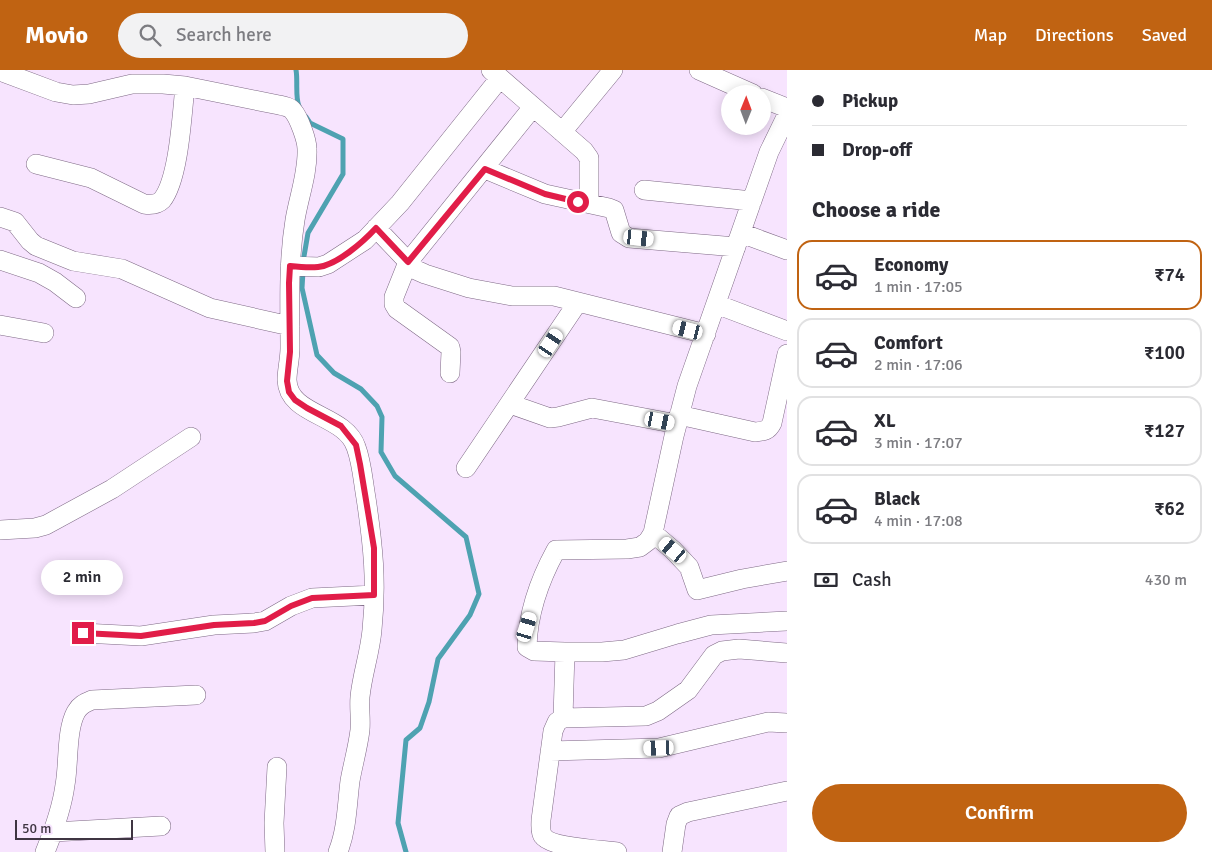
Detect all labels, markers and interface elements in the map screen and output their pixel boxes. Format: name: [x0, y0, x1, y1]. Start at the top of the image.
search box: [118, 13, 468, 58]
text: Movio: [25, 20, 88, 50]
icon: search: [136, 21, 164, 49]
text: Search here: [176, 23, 272, 47]
text: Map: [974, 24, 1007, 46]
text: Directions: [1035, 24, 1114, 46]
text: Saved: [1142, 24, 1187, 46]
north arrow: [721, 85, 771, 135]
map controls: [721, 85, 771, 135]
text: Pickup: [842, 89, 898, 113]
text: Drop-off: [842, 138, 912, 162]
route start: [567, 191, 589, 213]
text: Choose a ride: [812, 196, 940, 223]
car: [623, 229, 654, 247]
icon: car: [814, 253, 859, 298]
text: Economy: [874, 253, 948, 277]
text: ₹74: [1154, 263, 1185, 287]
text: 1 min · 17:05: [874, 277, 963, 297]
car: [671, 319, 704, 341]
car: [536, 326, 565, 360]
icon: car: [814, 331, 859, 376]
text: Comfort: [874, 331, 943, 355]
text: ₹100: [1144, 341, 1185, 365]
text: 2 min · 17:06: [874, 355, 963, 375]
icon: car: [814, 409, 859, 454]
text: XL: [874, 409, 896, 433]
car: [643, 411, 676, 431]
text: ₹127: [1144, 419, 1185, 443]
text: 3 min · 17:07: [874, 433, 963, 453]
icon: car: [814, 487, 859, 532]
text: Black: [874, 487, 920, 511]
text: ₹62: [1154, 497, 1185, 521]
text: 4 min · 17:08: [874, 511, 963, 531]
car: [656, 535, 689, 565]
callout: 2 min: [42, 560, 124, 596]
icon: cash: [812, 566, 840, 594]
text: 2 min: [63, 567, 101, 587]
text: Cash: [852, 568, 892, 592]
text: 430 m: [1145, 570, 1187, 590]
car: [515, 610, 538, 644]
route end: [72, 622, 94, 644]
car: [643, 740, 674, 756]
button: Confirm: [812, 784, 1187, 842]
scale bar: [15, 817, 132, 840]
text: 50 m: [22, 820, 51, 837]

